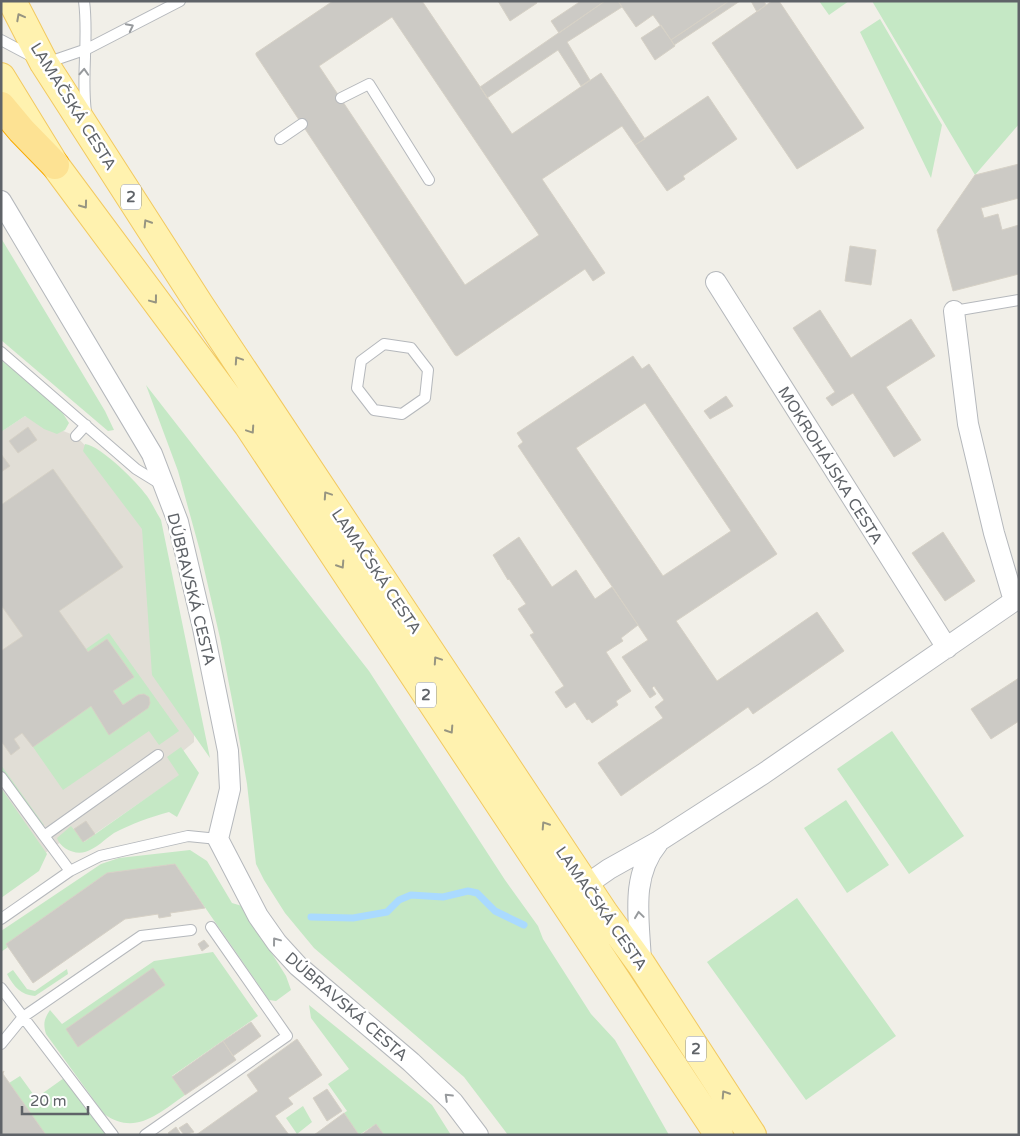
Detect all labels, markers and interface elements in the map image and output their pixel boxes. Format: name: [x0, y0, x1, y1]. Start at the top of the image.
one-way arrow: [16, 13, 26, 22]
one-way arrow: [125, 23, 134, 33]
street label: LAMAČSKÁ CESTA: [26, 39, 121, 174]
one-way arrow: [78, 67, 89, 75]
road number: 2: [121, 184, 141, 210]
one-way arrow: [78, 199, 87, 209]
one-way arrow: [144, 219, 154, 228]
one-way arrow: [148, 294, 157, 304]
one-way arrow: [234, 356, 244, 365]
street label: MOKROHÁJSKA CESTA: [773, 383, 887, 548]
one-way arrow: [245, 424, 254, 434]
one-way arrow: [324, 492, 334, 501]
street label: LAMAČSKÁ CESTA: [327, 505, 426, 638]
street label: DÚBRAVSKÁ CESTA: [162, 511, 220, 668]
one-way arrow: [335, 560, 344, 569]
one-way arrow: [433, 656, 443, 665]
road number: 2: [416, 682, 436, 708]
one-way arrow: [444, 724, 453, 734]
one-way arrow: [542, 821, 552, 830]
street label: LAMAČSKÁ CESTA: [551, 843, 651, 974]
one-way arrow: [634, 911, 645, 919]
one-way arrow: [273, 938, 281, 947]
street label: DÚBRAVSKÁ CESTA: [281, 948, 412, 1066]
road number: 2: [686, 1036, 706, 1062]
scale bar: [22, 1084, 89, 1116]
one-way arrow: [722, 1090, 731, 1099]
text: 20 m: [30, 1092, 67, 1110]
one-way arrow: [444, 1094, 453, 1103]

